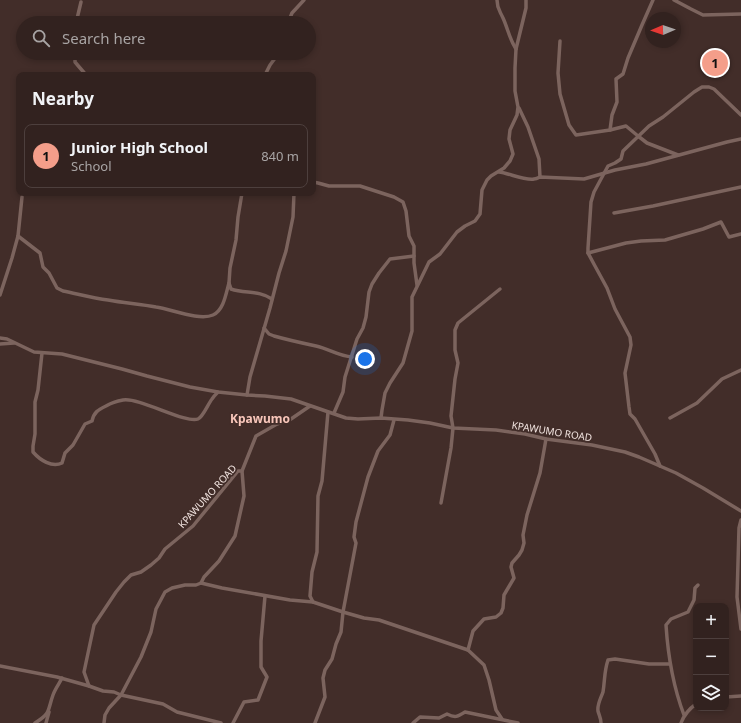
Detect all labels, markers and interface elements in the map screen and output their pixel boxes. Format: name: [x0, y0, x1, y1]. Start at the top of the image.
north arrow: [645, 12, 681, 48]
search box: [16, 16, 316, 60]
icon: search: [30, 27, 52, 49]
text: Search here: [62, 28, 145, 48]
pin: 1: [702, 48, 728, 78]
text: Nearby: [32, 87, 94, 110]
text: Junior High School: [71, 137, 208, 157]
text: 1: [42, 147, 50, 165]
text: 840 m: [261, 147, 299, 165]
text: School: [71, 157, 112, 175]
your location: [355, 349, 375, 369]
district label: Kpawumo: [230, 410, 290, 427]
street label: KPAWUMO ROAD: [511, 418, 593, 444]
street label: KPAWUMO ROAD: [175, 461, 239, 531]
map controls: [693, 603, 729, 711]
button: +: [693, 603, 729, 639]
button: −: [693, 639, 729, 675]
button: layers: [693, 675, 729, 711]

